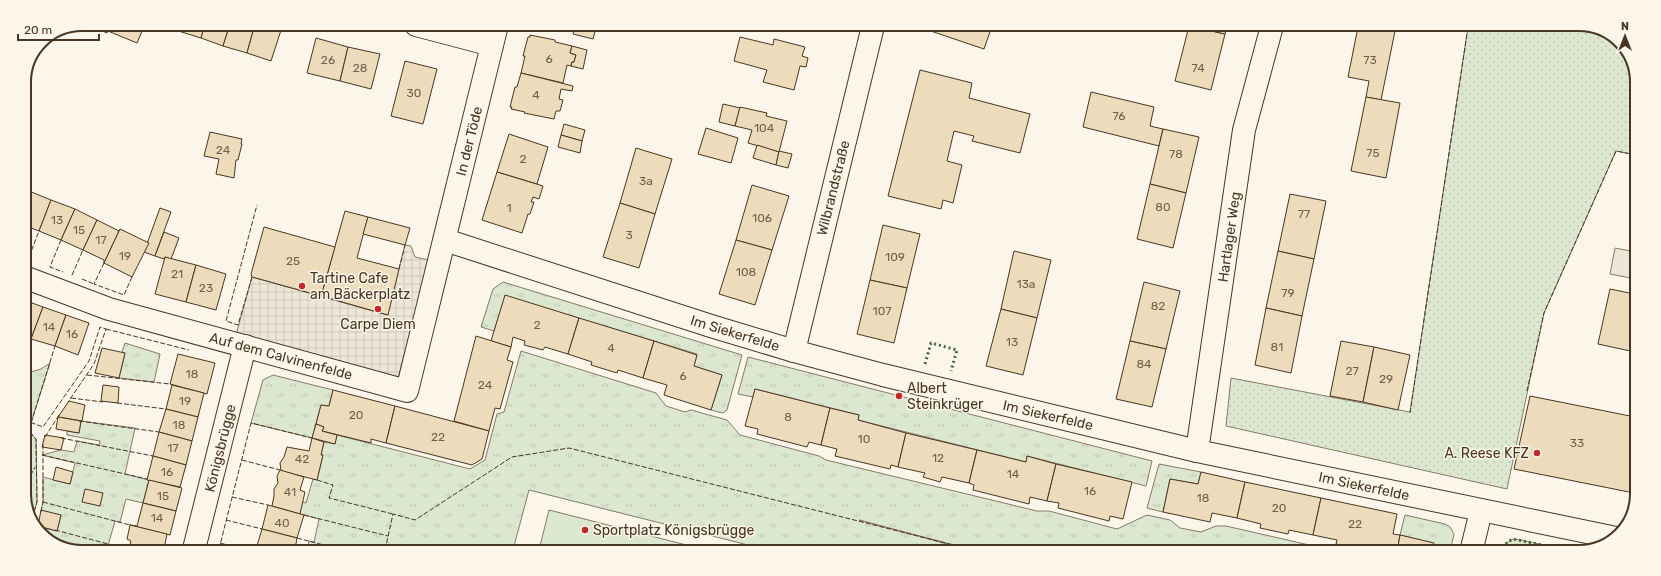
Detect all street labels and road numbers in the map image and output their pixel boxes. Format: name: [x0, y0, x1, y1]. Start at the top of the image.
street label: In der Töde: [453, 104, 486, 178]
street label: Wilbrandstraße: [813, 139, 854, 238]
street label: Hartlager Weg: [1215, 191, 1244, 283]
street label: Im Siekerfelde: [688, 312, 782, 355]
street label: Auf dem Calvinenfelde: [208, 329, 354, 384]
street label: Im Siekerfelde: [1001, 397, 1095, 434]
street label: Königsbrügge: [201, 402, 240, 494]
street label: Im Siekerfelde: [1317, 469, 1411, 504]

